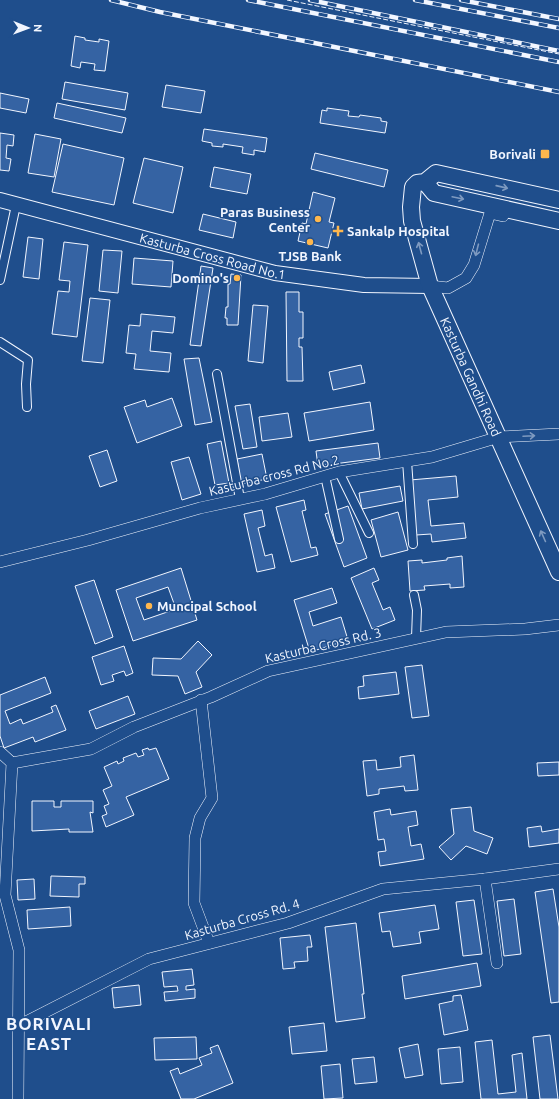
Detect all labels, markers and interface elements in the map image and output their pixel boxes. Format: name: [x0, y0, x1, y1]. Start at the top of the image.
north arrow: [8, 8, 48, 48]
text: N: [32, 24, 44, 32]
place label: Borivali: [489, 147, 536, 161]
marker: Borivali: [539, 148, 551, 160]
one-way arrow: [495, 184, 508, 192]
one-way arrow: [451, 195, 464, 203]
place label: Paras Business Center: [220, 205, 311, 234]
marker: Paras Business Center: [313, 214, 323, 224]
place label: Sankalp Hospital: [347, 224, 449, 238]
marker: Sankalp Hospital: [332, 225, 344, 237]
street label: Kasturba Cross Road No.1: [138, 230, 286, 281]
marker: TJSB Bank: [305, 237, 315, 247]
one-way arrow: [416, 242, 423, 255]
one-way arrow: [473, 244, 481, 257]
place label: TJSB Bank: [278, 249, 342, 263]
place label: Domino's: [172, 271, 229, 285]
marker: Domino's: [232, 273, 242, 283]
street label: Kasturba Gandhi Road: [438, 315, 504, 438]
one-way arrow: [522, 432, 535, 439]
street label: Kasturba cross Rd No.2: [207, 452, 341, 498]
one-way arrow: [539, 531, 546, 543]
place label: Muncipal School: [157, 599, 257, 613]
marker: Muncipal School: [144, 601, 154, 611]
street label: Kasturba Cross Rd. 3: [264, 625, 382, 665]
street label: Kasturba Cross Rd. 4: [183, 896, 301, 942]
district label: BORIVALI EAST: [6, 1014, 92, 1053]

